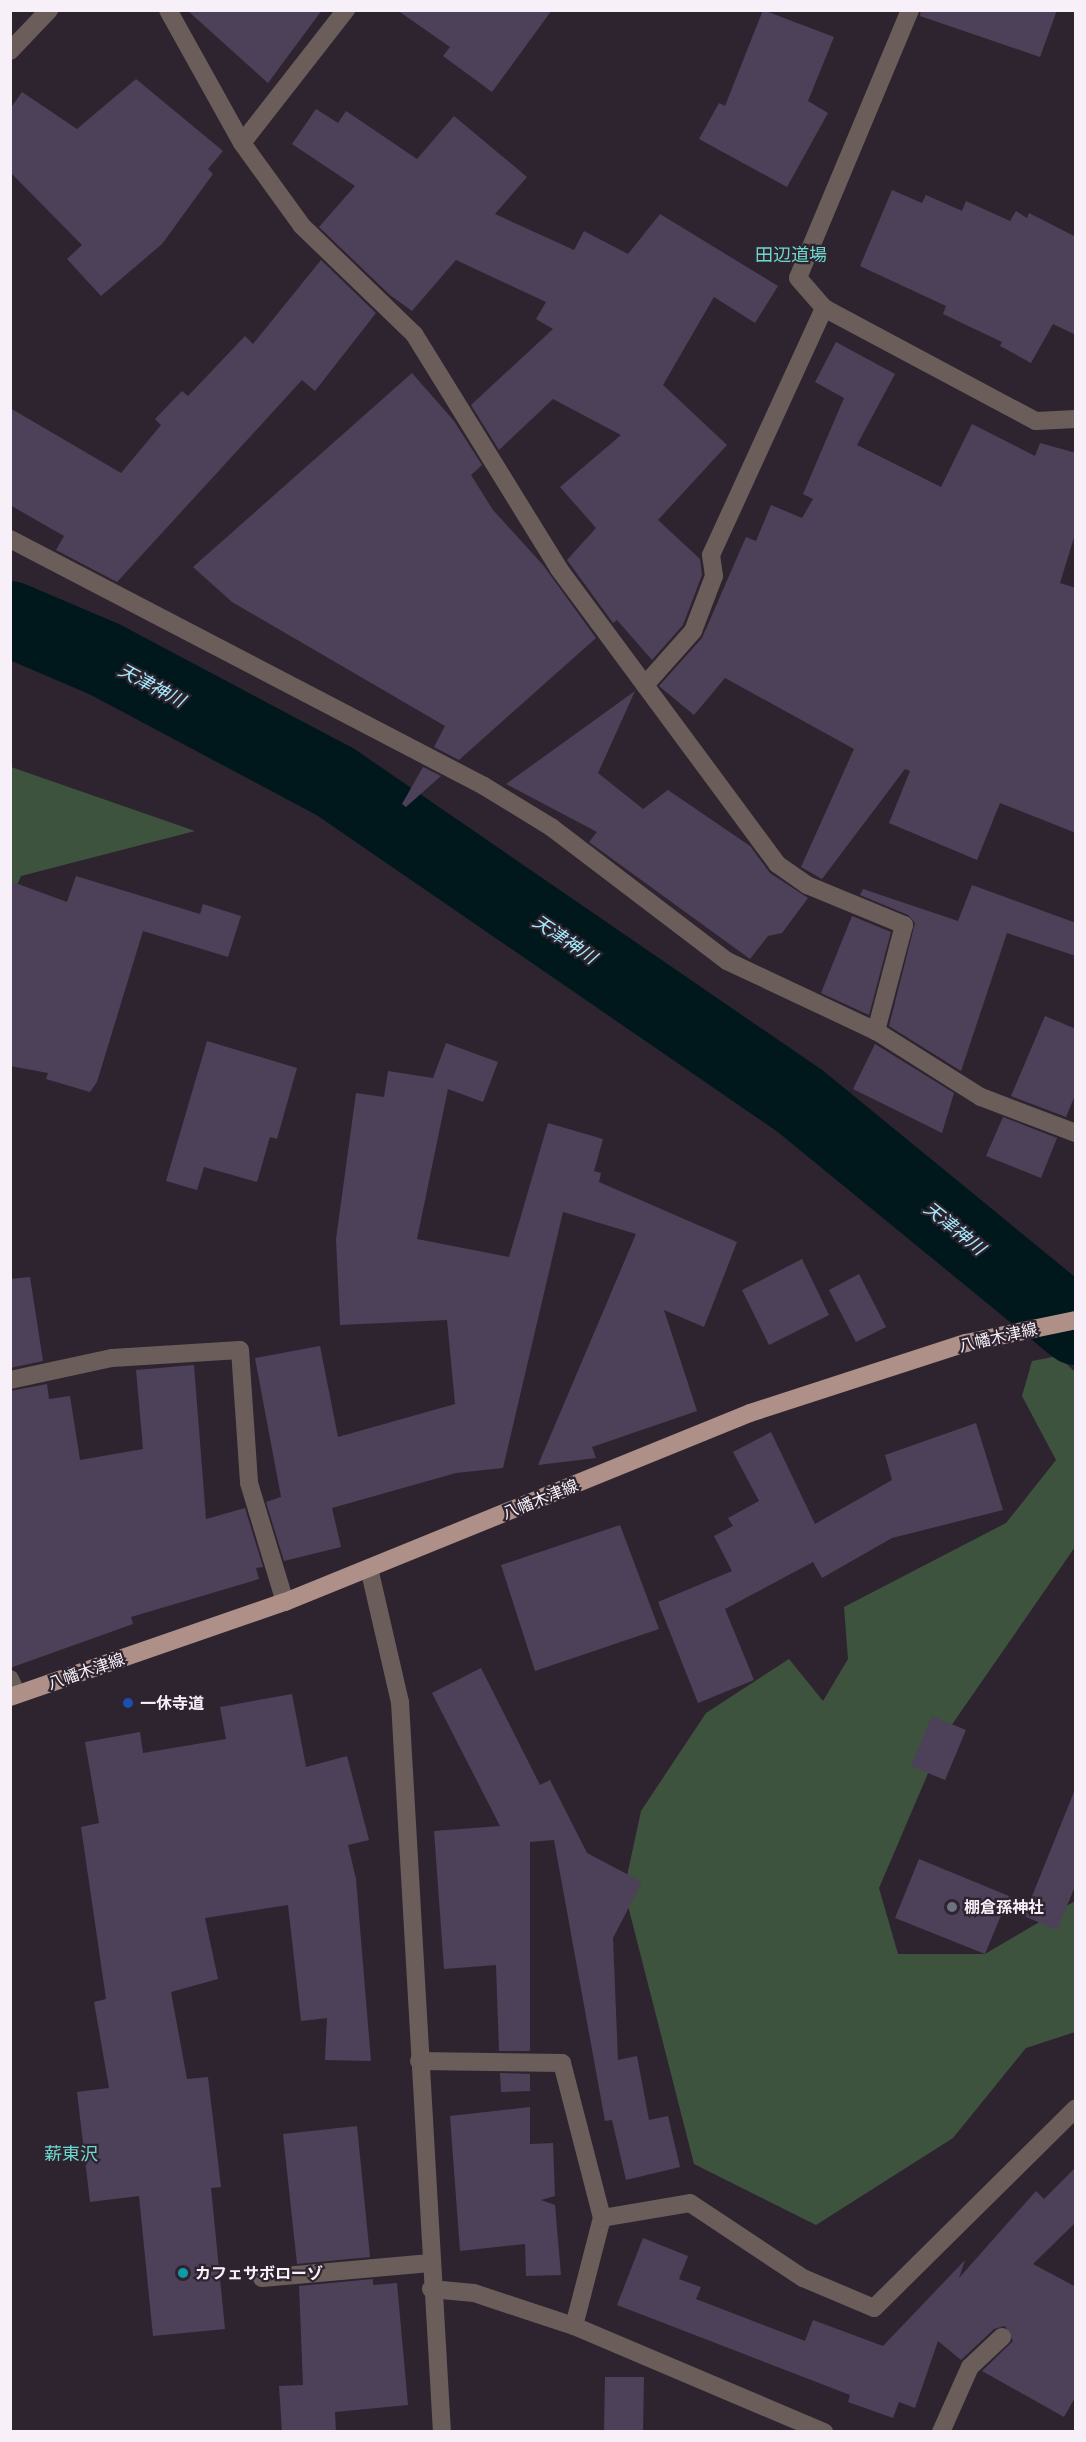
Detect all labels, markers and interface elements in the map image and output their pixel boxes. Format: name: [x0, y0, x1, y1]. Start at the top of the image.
district label: 田辺道場: [755, 243, 827, 265]
water label: 天津神川: [115, 659, 189, 711]
water label: 天津神川: [529, 910, 601, 968]
water label: 天津神川: [920, 1197, 990, 1259]
street label: 八幡木津線: [957, 1319, 1039, 1355]
street label: 八幡木津線: [499, 1475, 581, 1523]
street label: 八幡木津線: [45, 1649, 127, 1693]
place label: 一休寺道: [140, 1693, 204, 1713]
marker: 一休寺道: [121, 1696, 135, 1710]
place label: 棚倉孫神社: [964, 1897, 1044, 1917]
marker: 棚倉孫神社: [945, 1900, 959, 1914]
district label: 薪東沢: [44, 2142, 98, 2164]
place label: カフェサボローゾ: [195, 2263, 323, 2283]
marker: カフェサボローゾ: [176, 2266, 190, 2280]

